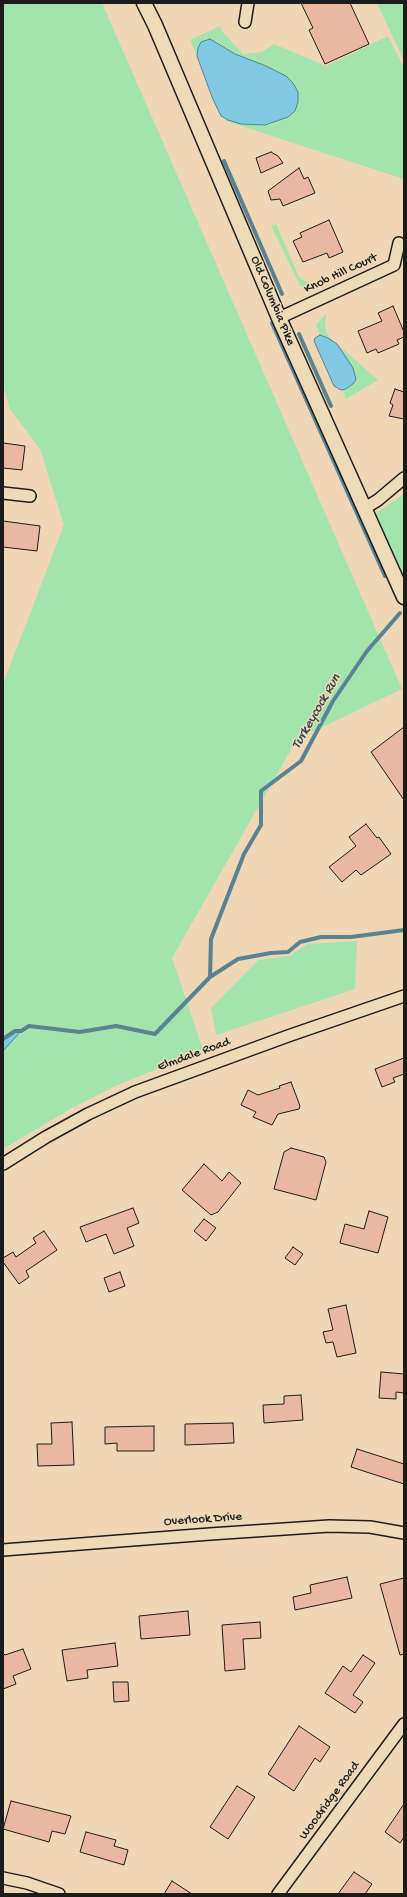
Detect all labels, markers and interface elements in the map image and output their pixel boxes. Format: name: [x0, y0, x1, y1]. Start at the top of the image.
street label: Knob Hill Court: [302, 250, 380, 298]
street label: Old Columbia Pike: [246, 254, 298, 348]
water label: Turkeycock Run: [289, 671, 345, 753]
street label: Elmdale Road: [156, 1035, 232, 1075]
street label: Overlook Drive: [163, 1509, 243, 1531]
street label: Woodridge Road: [296, 1759, 364, 1843]

